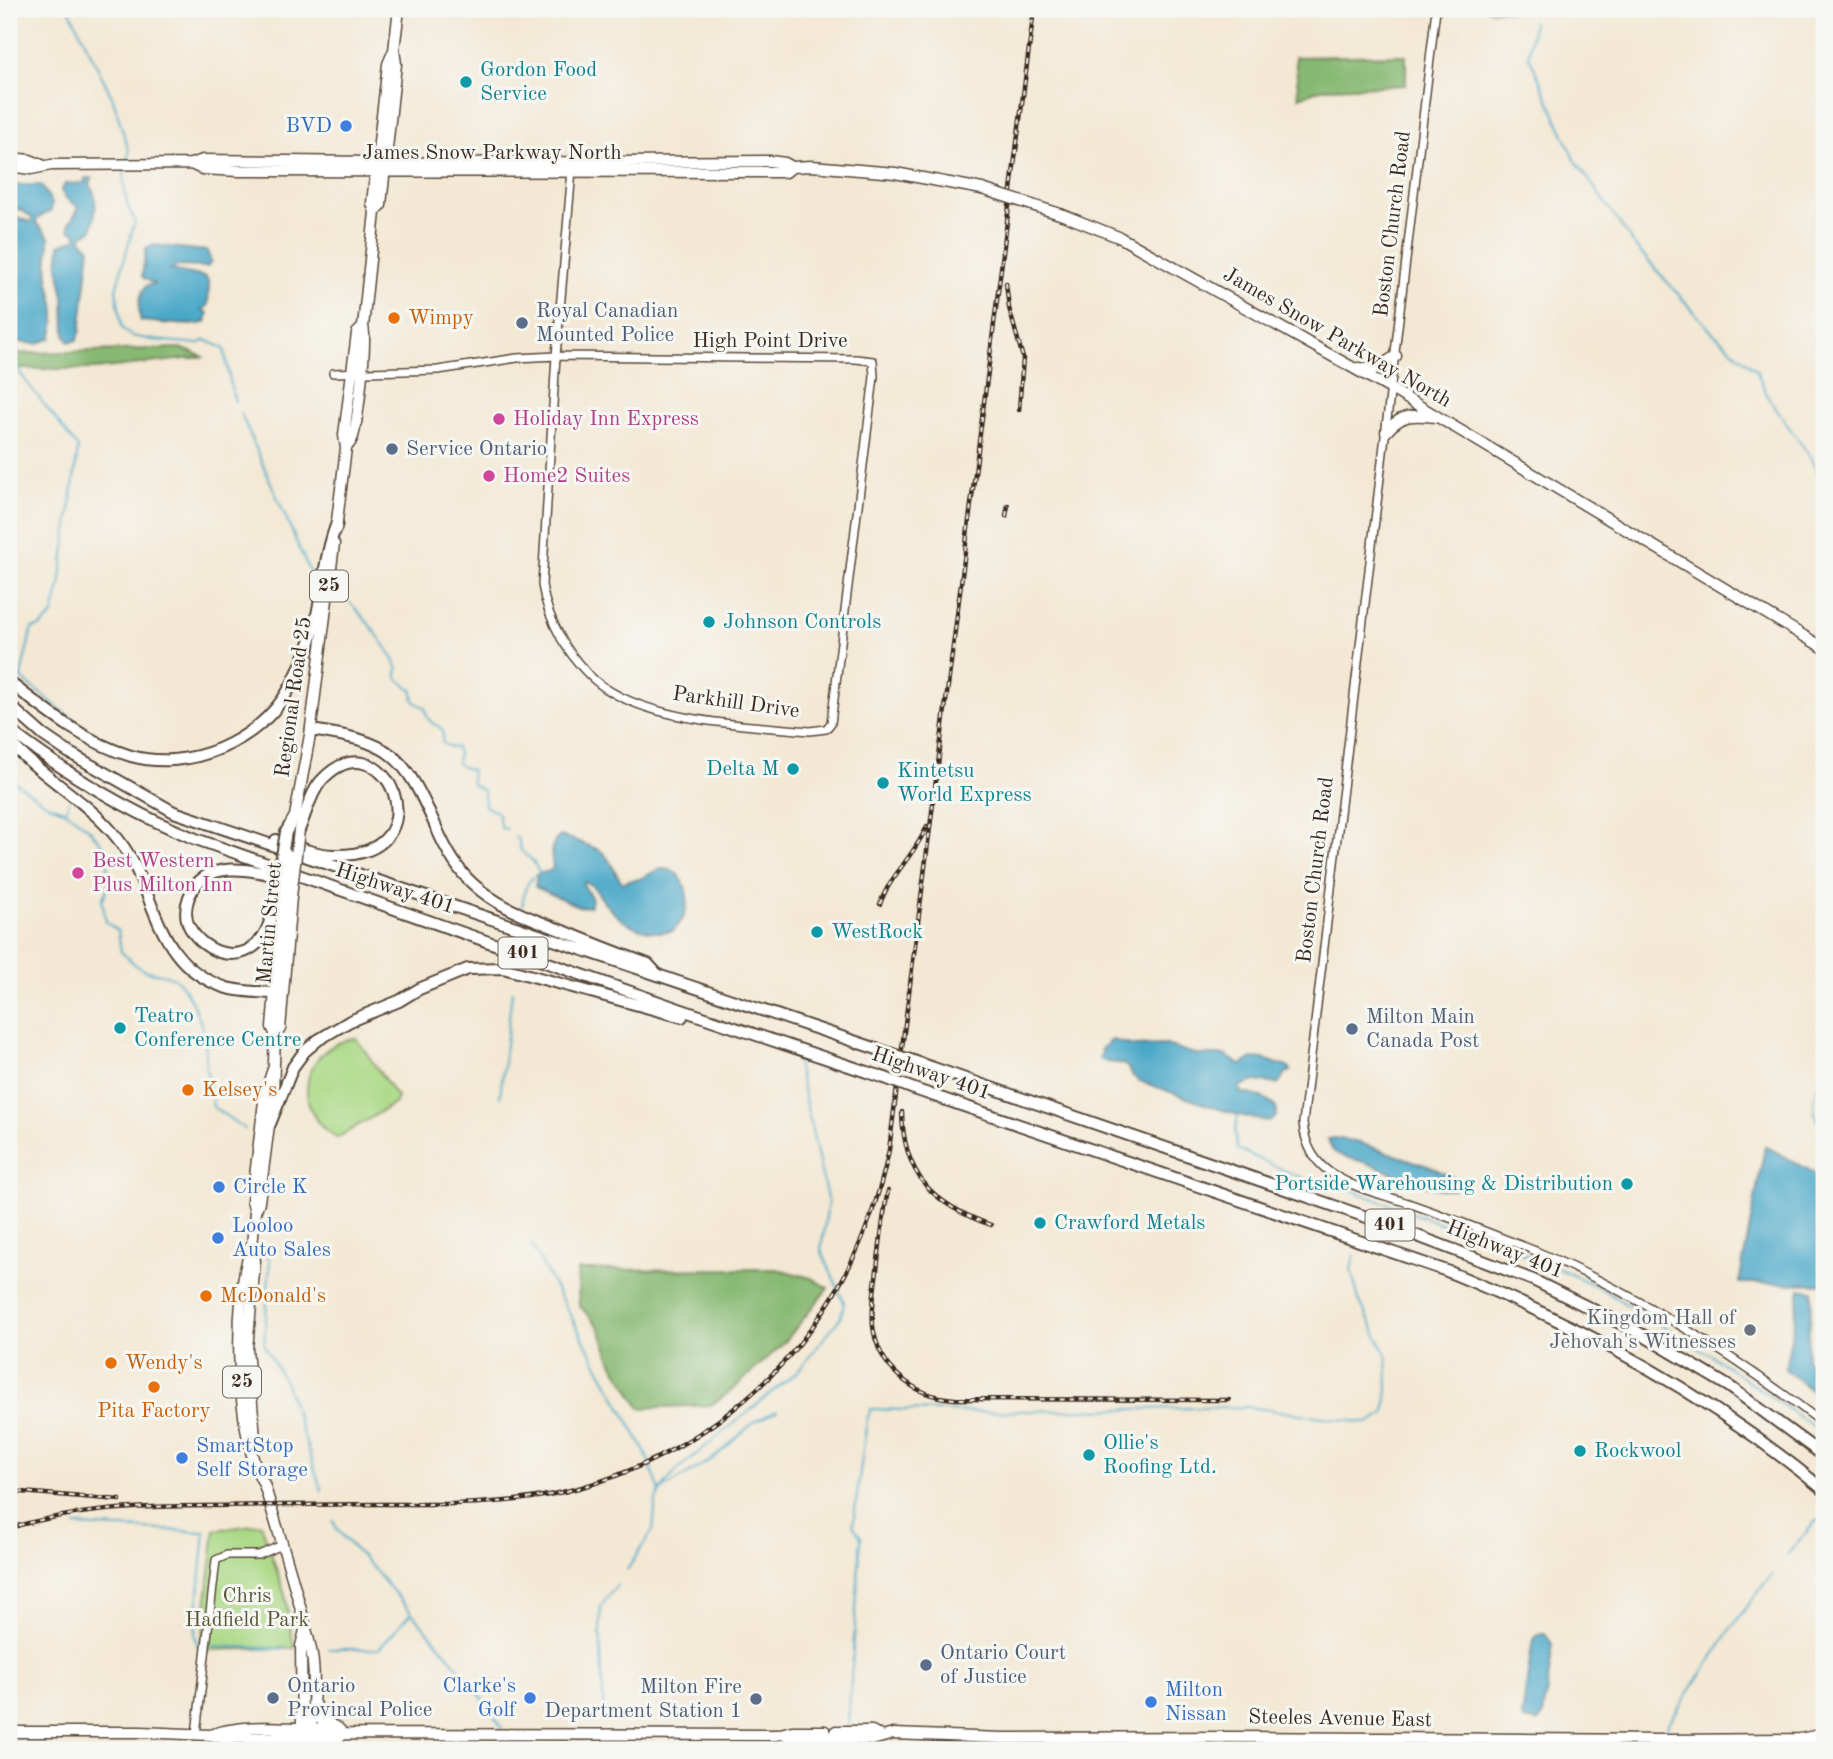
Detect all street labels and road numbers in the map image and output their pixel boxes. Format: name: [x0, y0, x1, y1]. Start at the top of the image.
street label: Boston Church Road: [1371, 130, 1415, 318]
street label: James Snow Parkway North: [362, 143, 622, 164]
street label: James Snow Parkway North: [1219, 264, 1455, 412]
street label: High Point Drive: [692, 331, 848, 352]
road number: 25: [310, 570, 348, 601]
street label: Regional Road 25: [272, 615, 316, 779]
street label: Parkhill Drive: [671, 684, 801, 722]
street label: Boston Church Road: [1294, 776, 1338, 964]
street label: Highway 401: [333, 860, 457, 918]
street label: Martin Street: [254, 861, 286, 985]
road number: 401: [498, 937, 548, 968]
street label: Highway 401: [869, 1044, 993, 1104]
road number: 401: [1366, 1210, 1414, 1240]
street label: Highway 401: [1443, 1217, 1567, 1283]
road number: 25: [223, 1366, 261, 1398]
street label: Steeles Avenue East: [1248, 1707, 1432, 1731]

